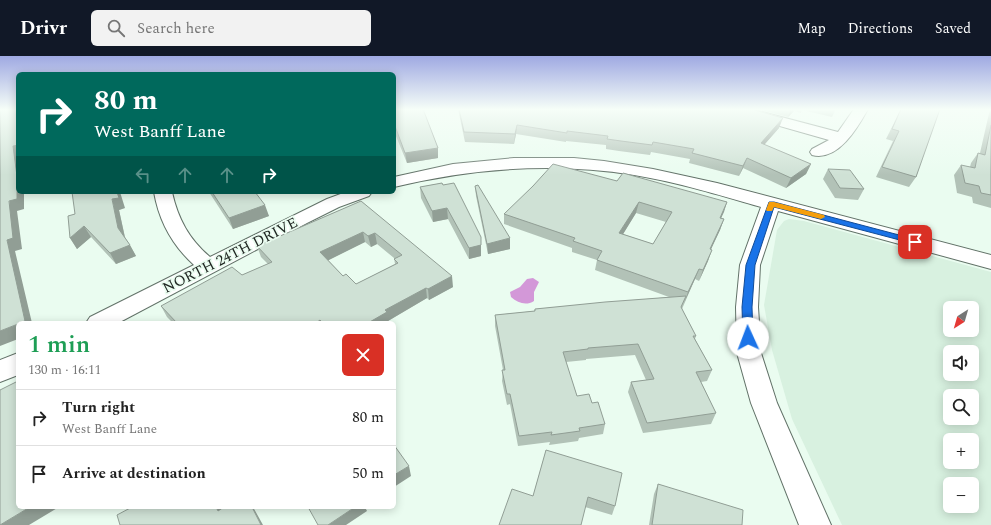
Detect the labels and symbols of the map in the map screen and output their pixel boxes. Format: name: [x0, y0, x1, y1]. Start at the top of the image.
street label: NORTH 24TH DRIVE: [159, 211, 302, 300]
pin: [898, 225, 932, 259]
north arrow: [943, 301, 979, 337]
position arrow: [727, 317, 769, 359]

